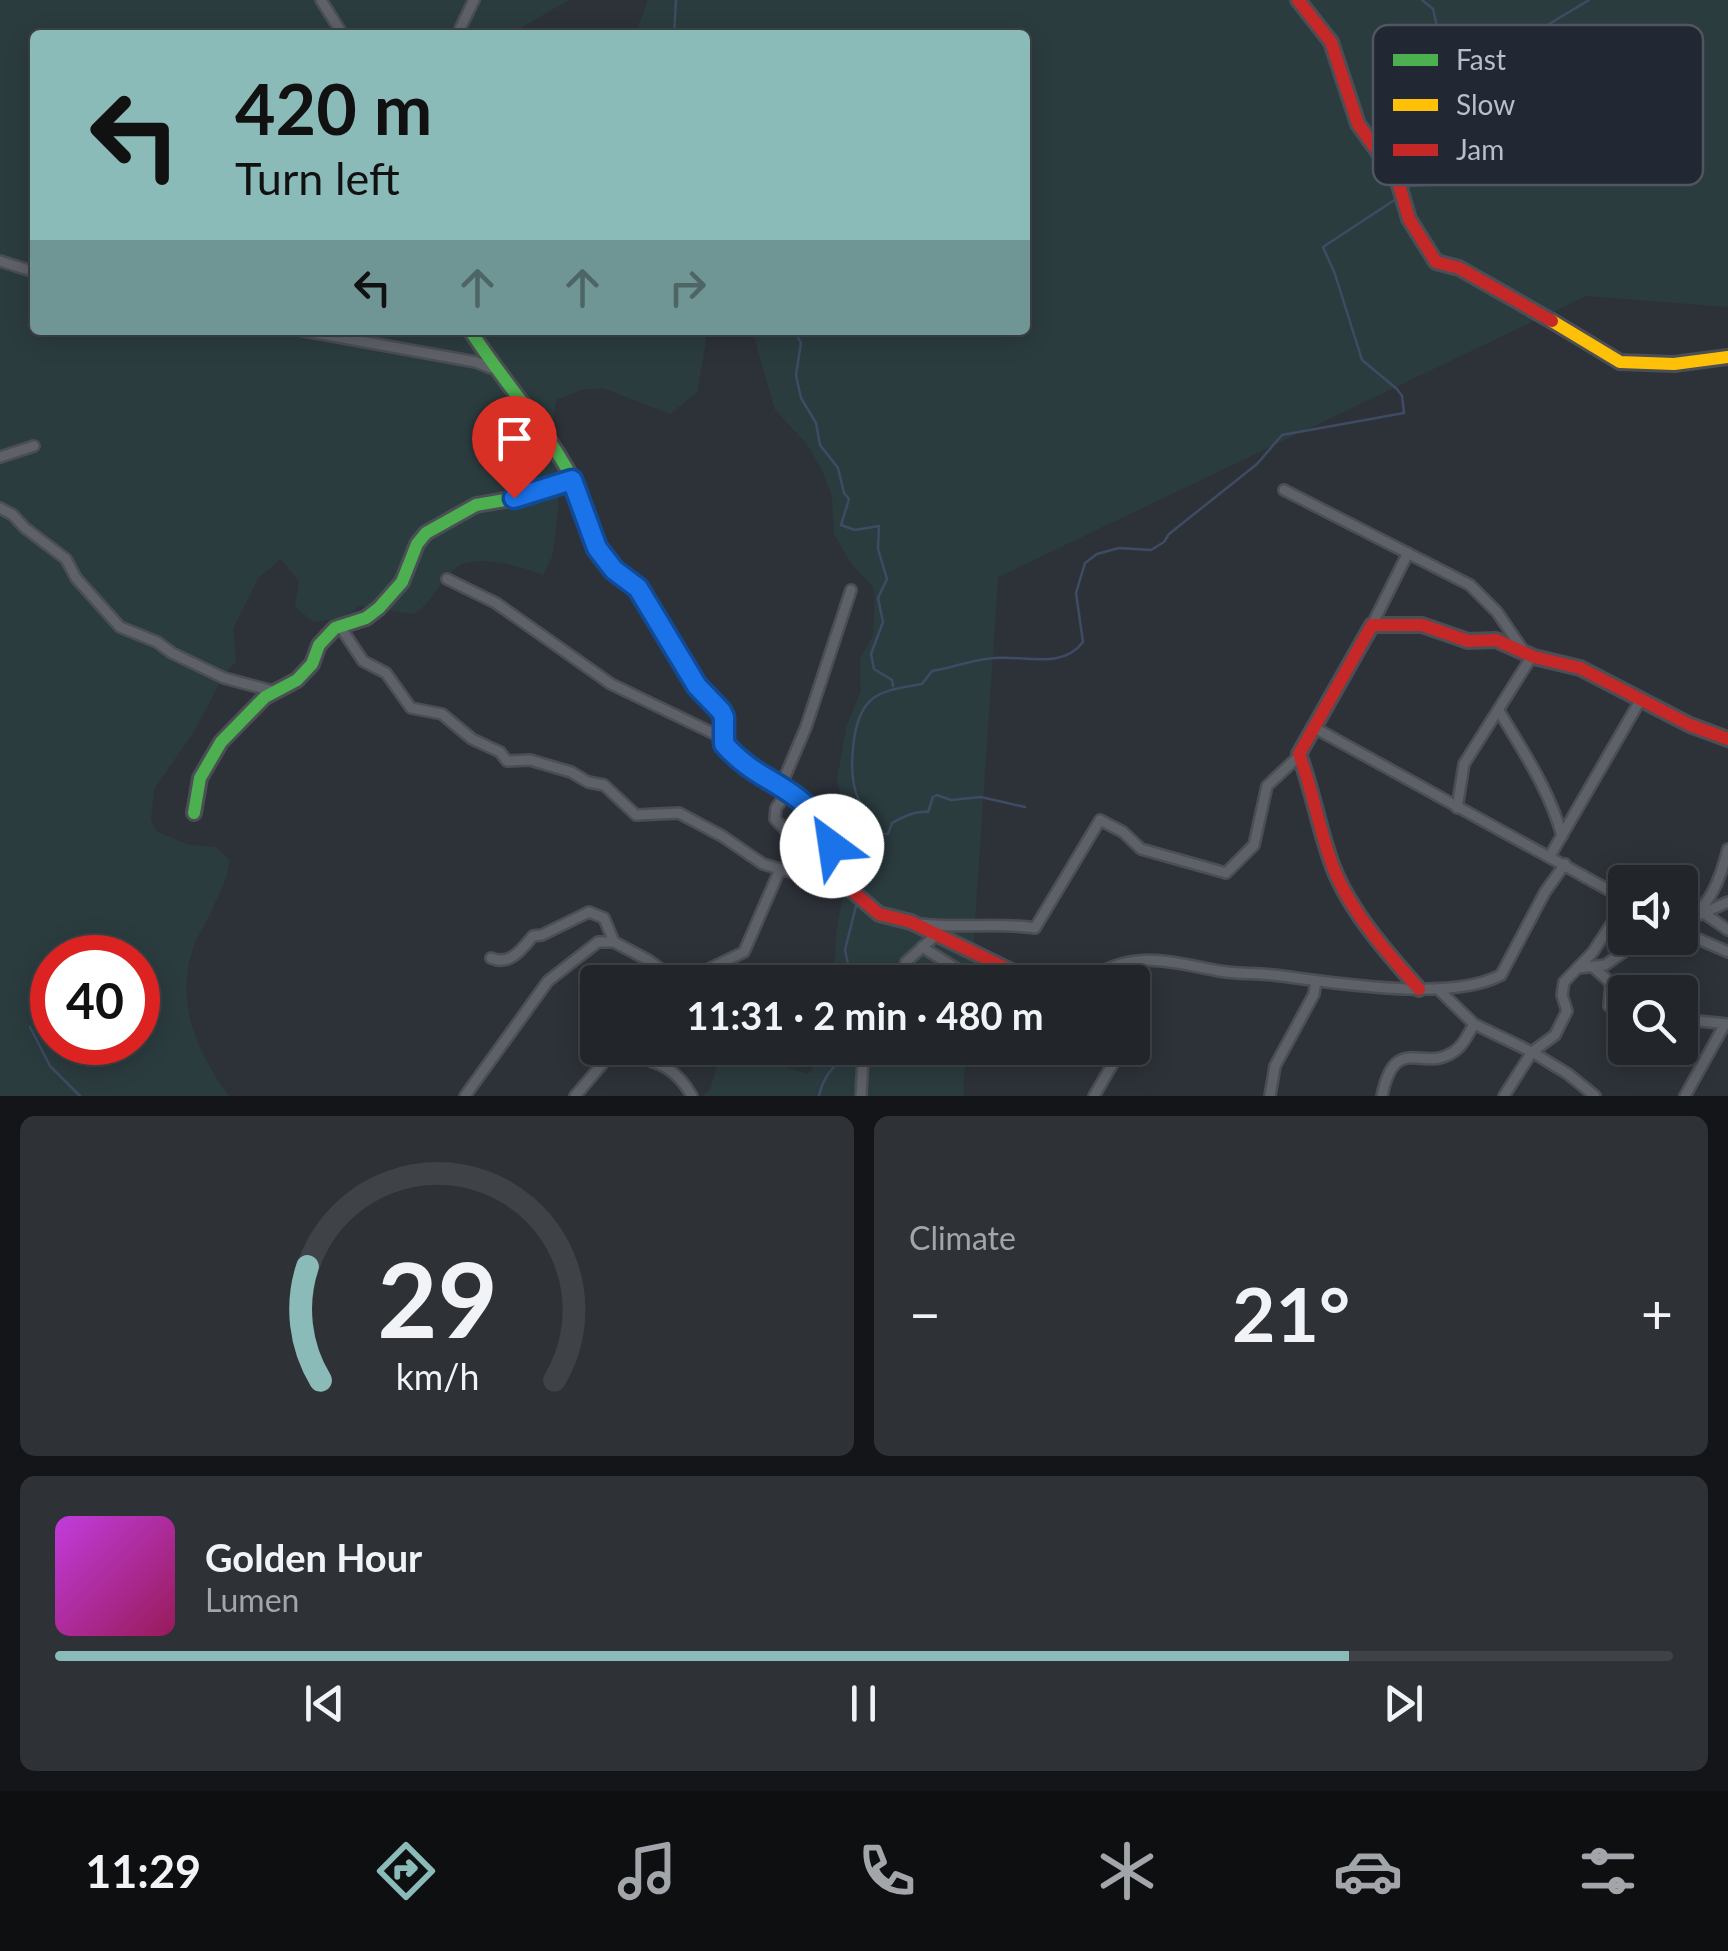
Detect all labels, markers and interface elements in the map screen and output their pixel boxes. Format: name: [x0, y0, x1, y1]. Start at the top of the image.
legend: [1373, 25, 1703, 185]
text: Fast: [1456, 42, 1506, 76]
text: 420 m: [235, 66, 432, 150]
icon: left: [70, 70, 200, 200]
text: Slow: [1456, 87, 1515, 121]
text: Jam: [1456, 132, 1504, 166]
text: Turn left: [235, 151, 400, 205]
icon: left: [345, 260, 400, 315]
icon: ahead: [450, 260, 505, 315]
icon: ahead: [555, 260, 610, 315]
icon: right: [660, 260, 715, 315]
pin: [472, 396, 557, 499]
icon: arrive: [487, 411, 542, 466]
position arrow: [780, 794, 884, 898]
map controls: [1608, 865, 1698, 1065]
button: sound: [1608, 865, 1698, 955]
speed limit sign: 40: [30, 935, 160, 1065]
button: search: [1608, 975, 1698, 1065]
text: 11:31 · 2 min · 480 m: [686, 992, 1044, 1038]
text: Climate: [909, 1218, 1016, 1257]
text: 29: [377, 1235, 497, 1360]
text: 21°: [1232, 1268, 1350, 1358]
text: −: [909, 1280, 941, 1346]
text: +: [1641, 1280, 1673, 1346]
text: km/h: [395, 1355, 479, 1398]
text: Golden Hour: [205, 1534, 422, 1580]
text: Lumen: [205, 1580, 299, 1619]
icon: previous: [297, 1676, 352, 1731]
icon: pause: [836, 1676, 891, 1731]
icon: next: [1376, 1676, 1431, 1731]
icon: directions: [371, 1836, 441, 1906]
icon: music: [612, 1836, 682, 1906]
icon: phone: [852, 1836, 922, 1906]
icon: climate: [1092, 1836, 1162, 1906]
icon: car: [1333, 1836, 1403, 1906]
icon: filters: [1573, 1836, 1643, 1906]
text: 11:29: [85, 1844, 201, 1898]

